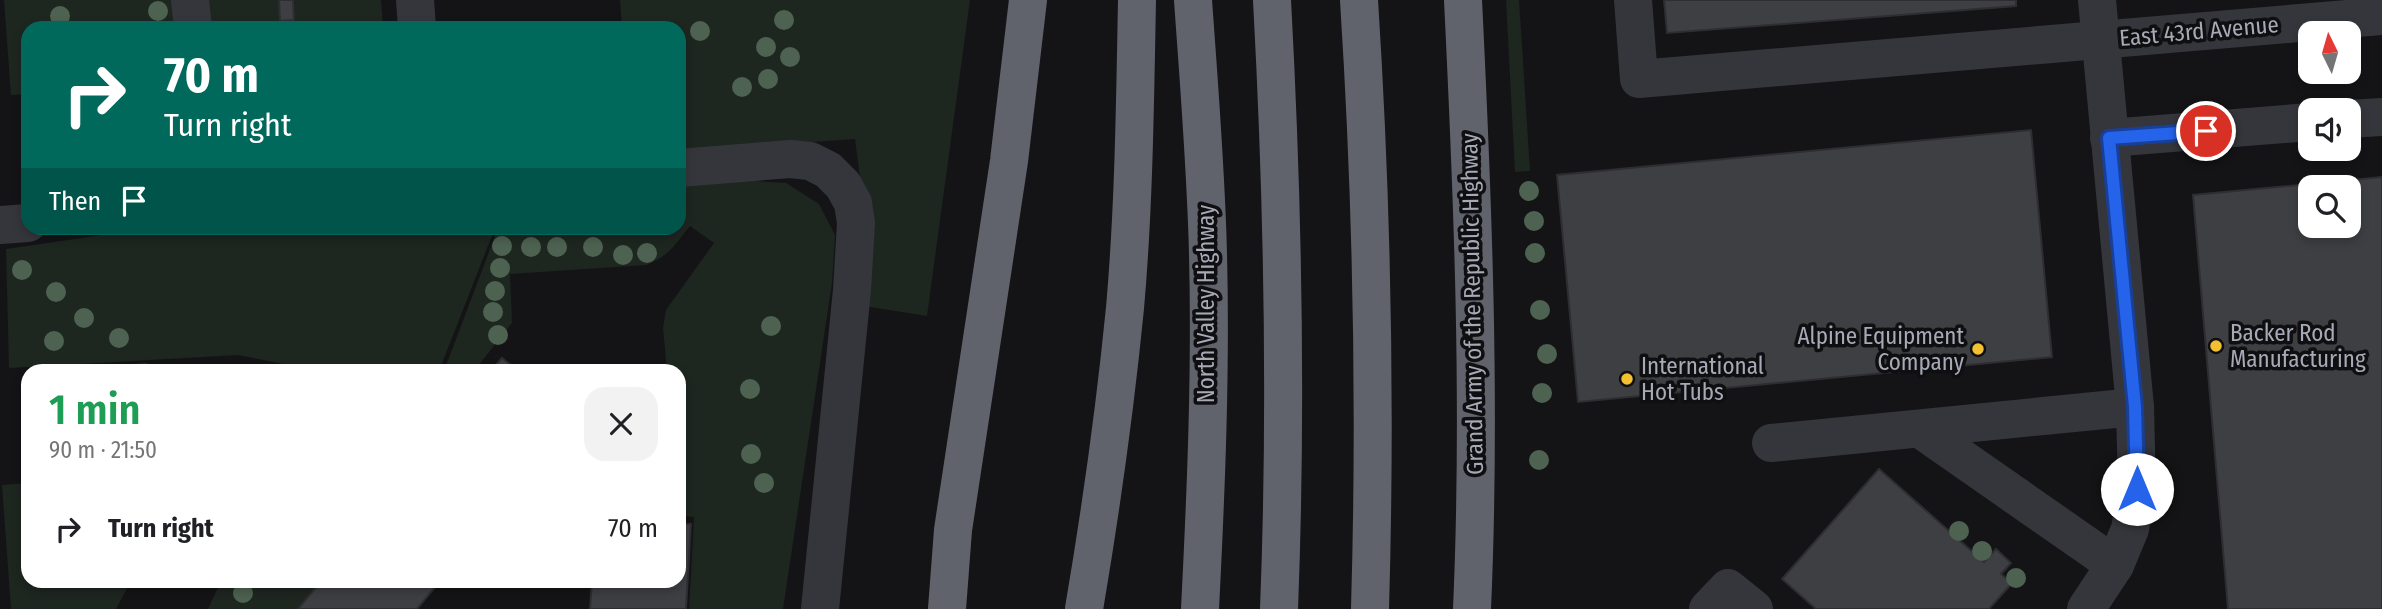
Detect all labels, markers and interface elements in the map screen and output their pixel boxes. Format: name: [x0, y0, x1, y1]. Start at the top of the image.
street label: East 43rd Avenue: [2118, 10, 2280, 52]
north arrow: [2298, 21, 2361, 84]
map controls: [2298, 21, 2361, 238]
text: 70 m: [164, 46, 259, 105]
icon: right: [49, 49, 140, 140]
button: sound: [2298, 98, 2361, 161]
pin: [2176, 101, 2236, 161]
text: Turn right: [164, 106, 291, 144]
icon: arrive: [2187, 112, 2225, 150]
street label: Grand Army of the Republic Highway: [1455, 132, 1489, 475]
button: search: [2298, 175, 2361, 238]
icon: arrive: [115, 182, 153, 220]
text: Then: [49, 186, 101, 217]
street label: North Valley Highway: [1192, 204, 1220, 403]
place label: Backer Rod Manufacturing: [2230, 319, 2366, 373]
place label: Alpine Equipment Company: [1798, 322, 1965, 376]
marker: Backer Rod Manufacturing: [2208, 338, 2224, 354]
marker: Alpine Equipment Company: [1970, 341, 1986, 357]
place label: International Hot Tubs: [1641, 352, 1764, 406]
marker: International Hot Tubs: [1619, 371, 1635, 387]
text: 1 min: [49, 385, 140, 435]
button: close: [584, 387, 658, 461]
text: 90 m · 21:50: [49, 436, 157, 464]
position arrow: [2100, 452, 2174, 526]
icon: right: [49, 510, 87, 548]
text: Turn right: [108, 513, 214, 544]
text: 70 m: [608, 513, 658, 544]

